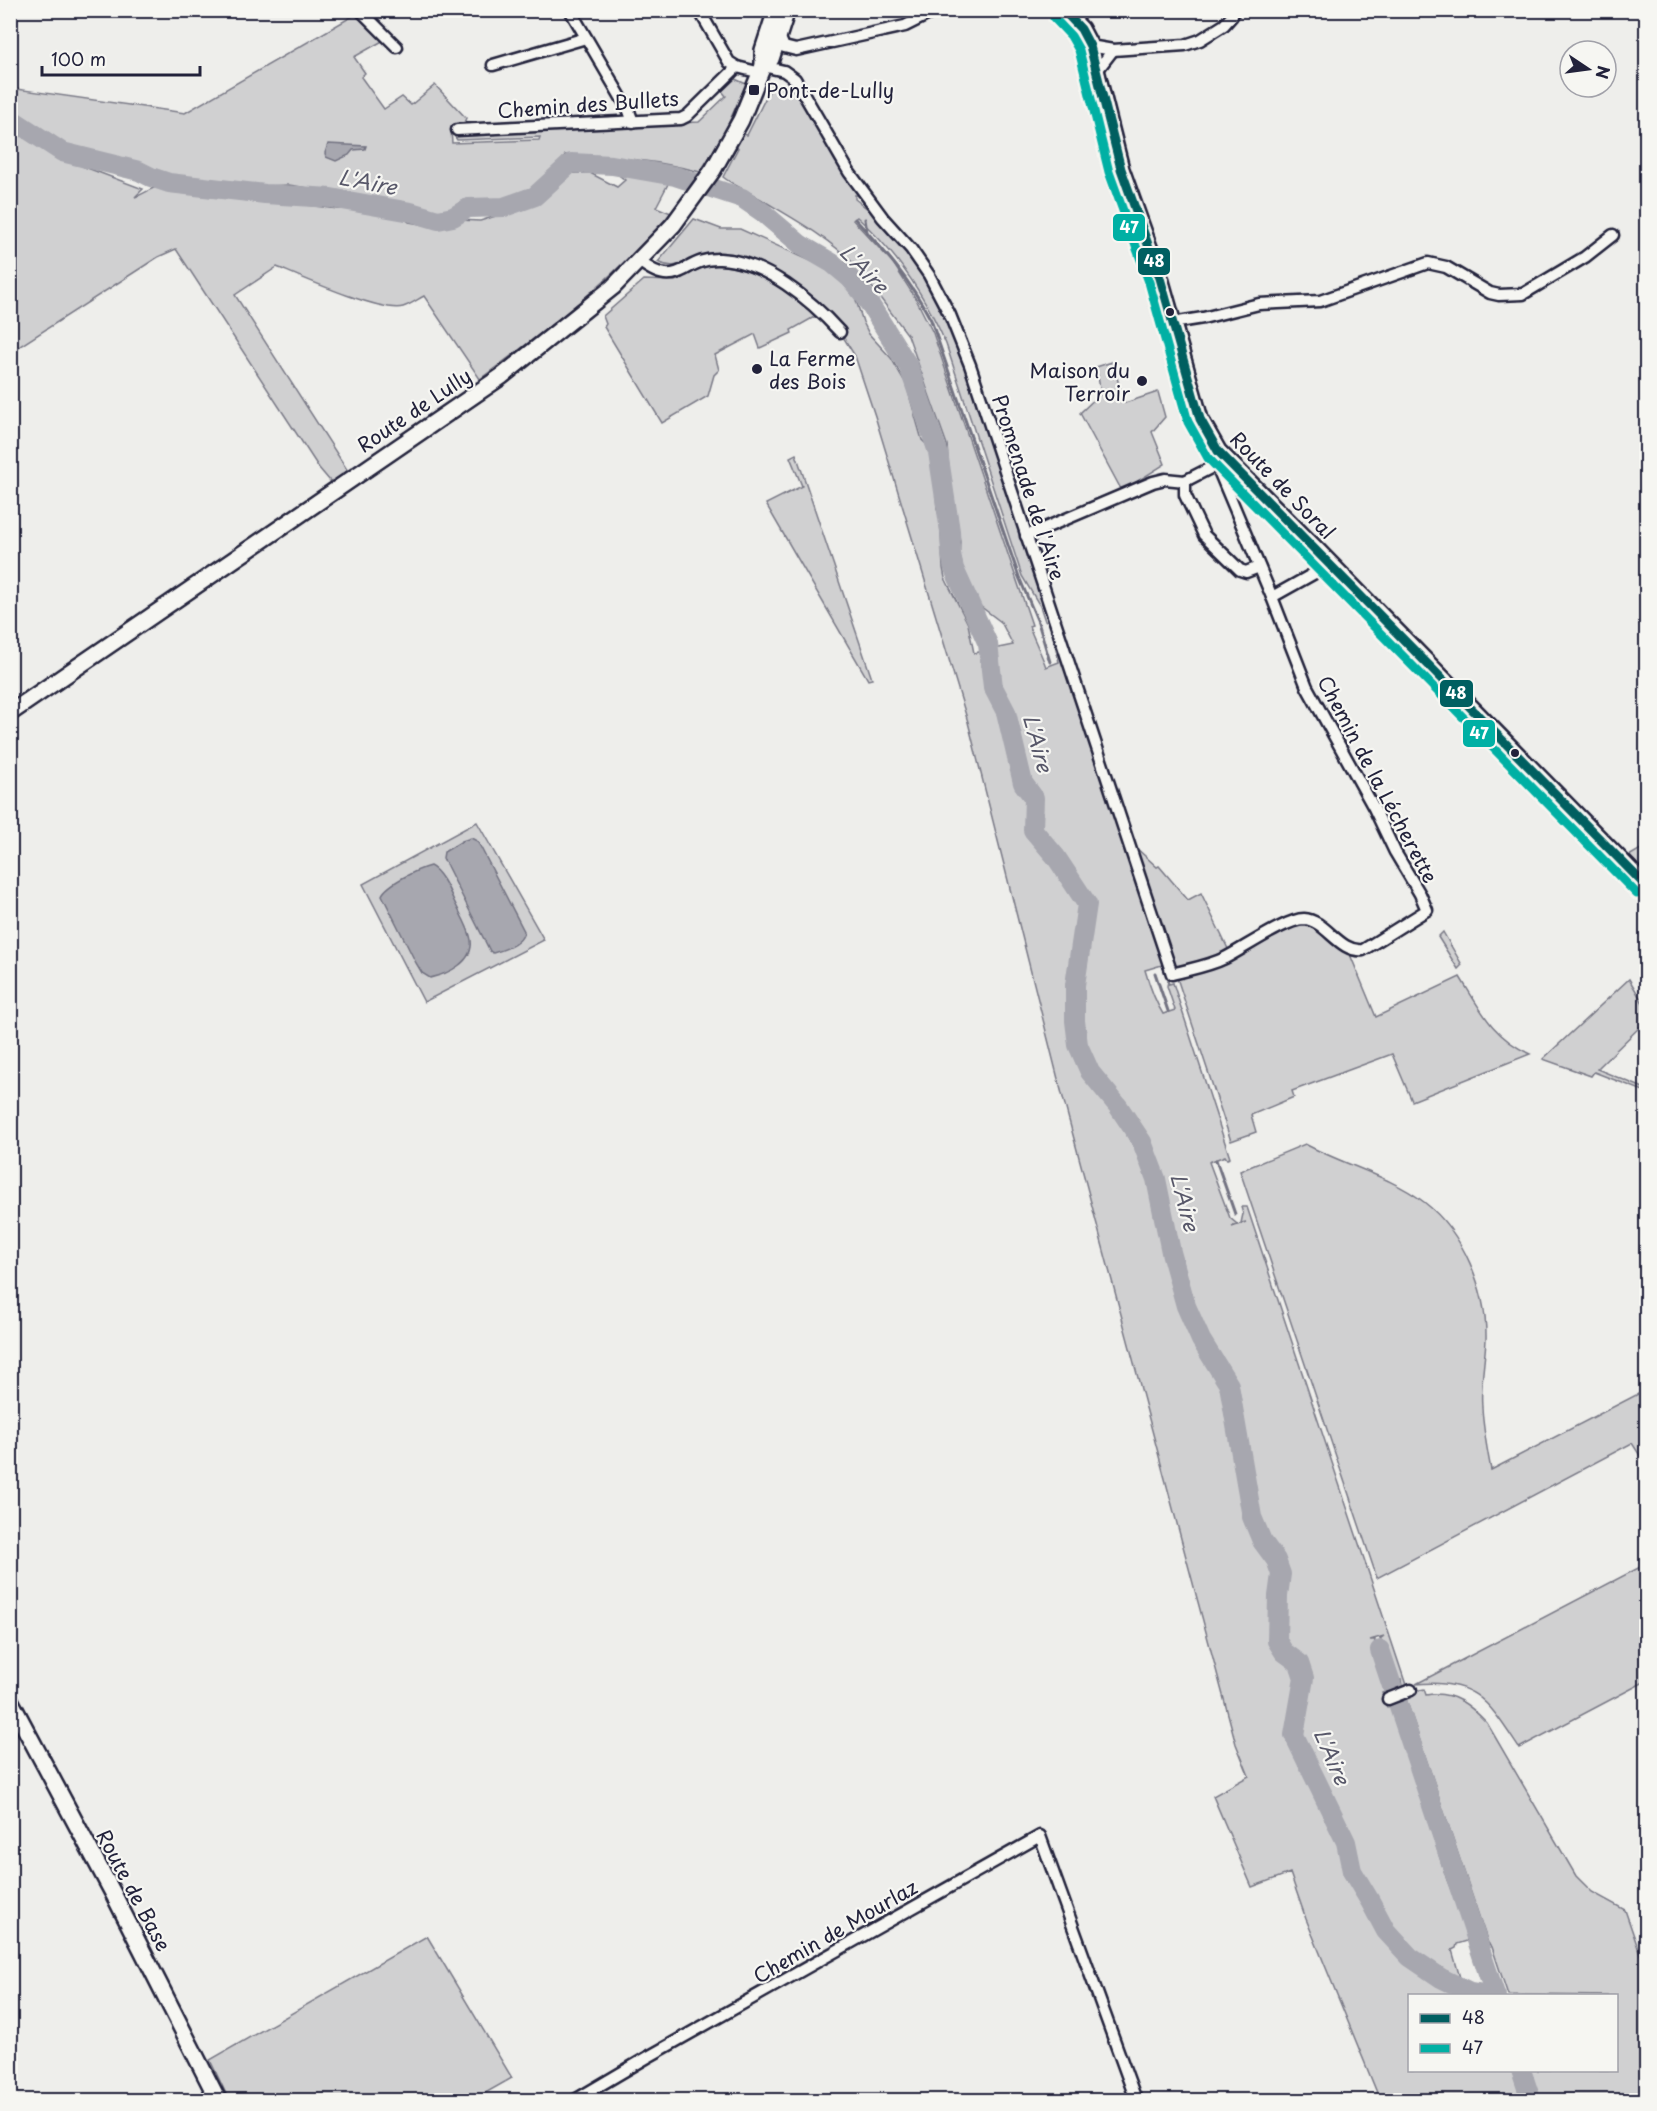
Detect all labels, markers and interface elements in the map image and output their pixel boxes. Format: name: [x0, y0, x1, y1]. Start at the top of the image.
scale bar: [42, 39, 200, 77]
north arrow: [1558, 39, 1618, 99]
text: 100 m: [51, 45, 106, 72]
text: N: [1590, 64, 1617, 81]
place label: Pont-de-Lully: [766, 75, 894, 105]
street label: Chemin des Bullets: [496, 83, 680, 125]
marker: Pont-de-Lully: [747, 83, 761, 97]
water label: L'Aire: [336, 160, 402, 203]
line badge: 47: [1112, 213, 1146, 242]
text: 47: [1119, 214, 1139, 238]
water label: L'Aire: [833, 236, 898, 301]
line badge: 48: [1137, 247, 1171, 276]
text: 48: [1143, 248, 1165, 272]
unlabelled marker: [1164, 306, 1176, 318]
place label: La Ferme des Bois: [769, 343, 856, 396]
place label: Maison du Terroir: [1030, 355, 1130, 408]
street label: Route de Lully: [351, 361, 477, 459]
marker: La Ferme des Bois: [750, 362, 764, 376]
marker: Maison du Terroir: [1135, 374, 1149, 388]
street label: Promenade de l'Aire: [985, 390, 1073, 584]
street label: Route de Soral: [1224, 424, 1342, 546]
street label: Chemin de la Lécherette: [1310, 670, 1446, 888]
line badge: 48: [1439, 679, 1474, 708]
text: 48: [1445, 680, 1467, 704]
water label: L'Aire: [1016, 711, 1062, 777]
line badge: 47: [1462, 719, 1496, 748]
text: 47: [1469, 720, 1489, 744]
unlabelled marker: [1509, 747, 1521, 759]
water label: L'Aire: [1163, 1170, 1209, 1236]
water label: L'Aire: [1307, 1723, 1360, 1791]
street label: Route de Base: [89, 1824, 179, 1956]
street label: Chemin de Mourlaz: [747, 1872, 923, 1990]
legend: [1408, 1994, 1618, 2072]
text: 48: [1462, 2003, 1485, 2030]
text: 47: [1462, 2033, 1484, 2060]

